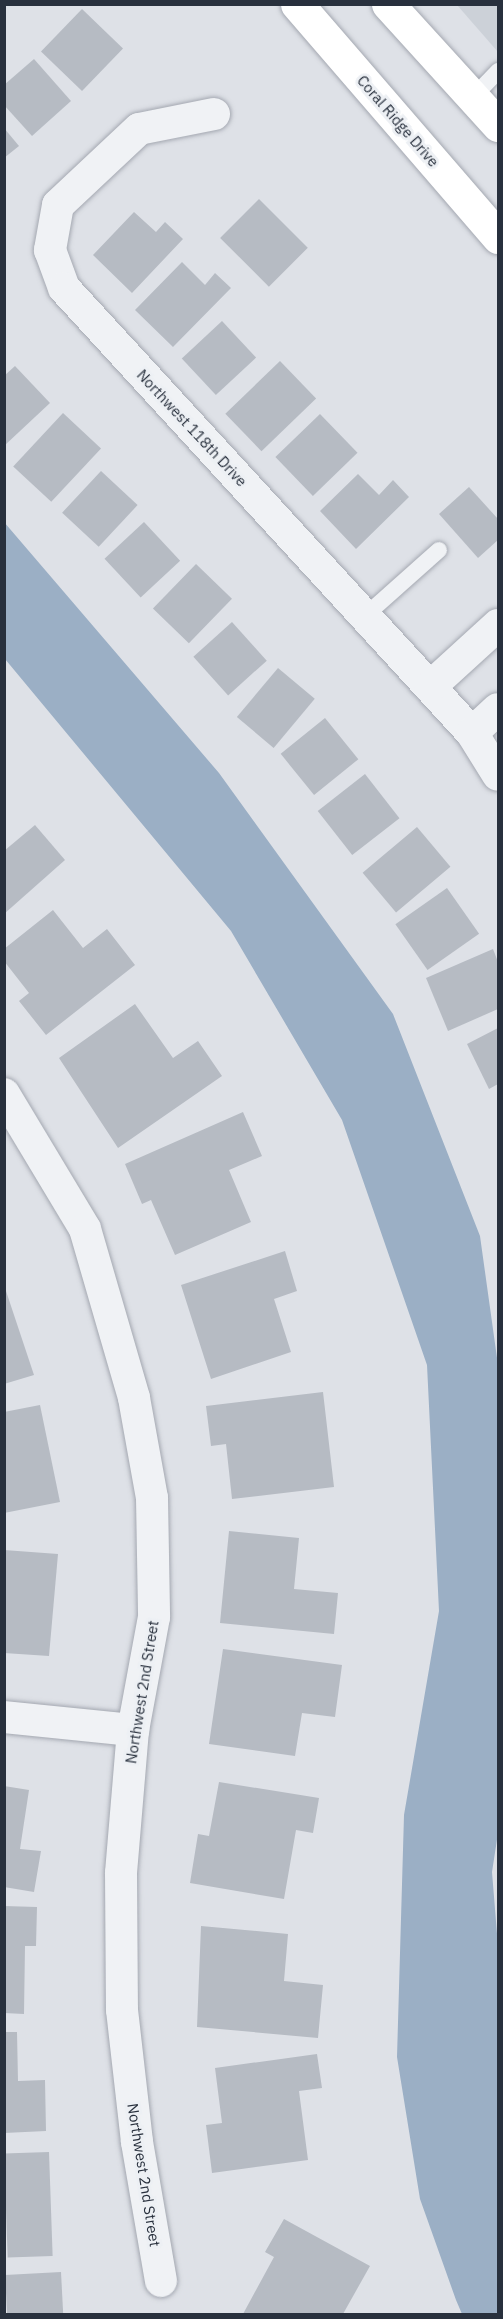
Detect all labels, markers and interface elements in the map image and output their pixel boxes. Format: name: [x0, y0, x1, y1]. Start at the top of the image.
street label: Coral Ridge Drive: [353, 72, 443, 170]
street label: Northwest 118th Drive: [133, 366, 251, 490]
street label: Northwest 2nd Street: [122, 1619, 162, 1765]
street label: Northwest 2nd Street: [124, 2102, 164, 2248]

